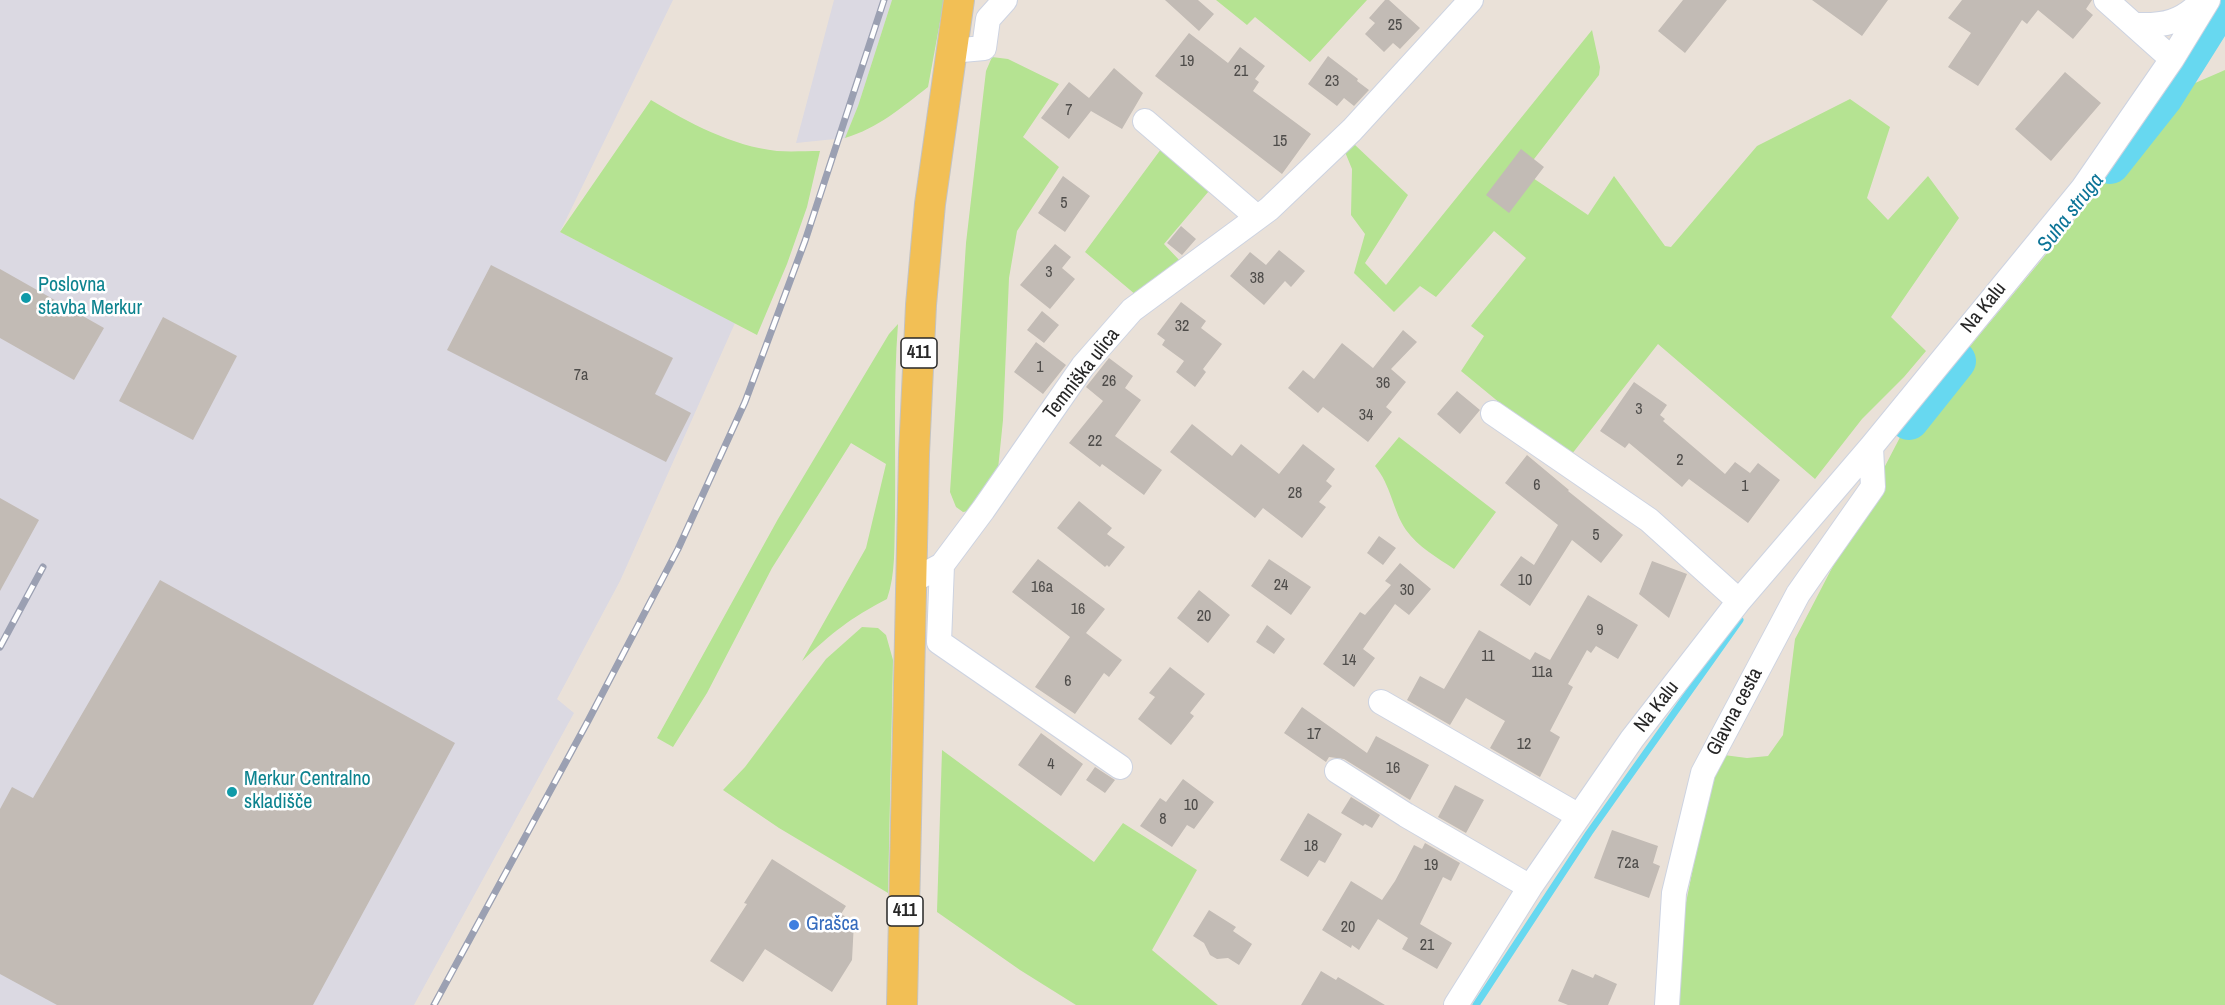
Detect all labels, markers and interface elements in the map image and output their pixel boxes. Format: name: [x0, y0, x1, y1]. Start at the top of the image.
house number: 25: [1388, 16, 1402, 36]
house number: 19: [1180, 52, 1194, 72]
house number: 21: [1234, 62, 1248, 82]
house number: 23: [1325, 72, 1339, 92]
house number: 7: [1065, 101, 1073, 121]
house number: 15: [1273, 132, 1287, 152]
water label: Suha struga: [2032, 169, 2110, 257]
house number: 5: [1060, 194, 1068, 214]
house number: 3: [1045, 263, 1053, 283]
house number: 38: [1250, 269, 1264, 289]
place label: Poslovna stavba Merkur: [38, 274, 142, 321]
street label: Na Kalu: [1956, 278, 2012, 338]
marker: Poslovna stavba Merkur: [19, 291, 33, 305]
house number: 32: [1175, 317, 1189, 337]
street label: Temniška ulica: [1039, 324, 1125, 424]
road number: 411: [901, 338, 937, 368]
house number: 1: [1036, 358, 1044, 378]
house number: 7a: [574, 366, 588, 386]
house number: 26: [1102, 372, 1116, 392]
house number: 36: [1376, 374, 1390, 394]
house number: 3: [1635, 400, 1643, 420]
house number: 34: [1359, 406, 1373, 426]
house number: 22: [1088, 432, 1102, 452]
house number: 2: [1676, 451, 1684, 471]
house number: 6: [1533, 476, 1541, 496]
house number: 1: [1741, 477, 1749, 497]
house number: 28: [1288, 484, 1302, 504]
house number: 5: [1592, 526, 1600, 546]
house number: 10: [1518, 571, 1532, 591]
house number: 24: [1274, 576, 1288, 596]
house number: 16a: [1031, 578, 1053, 598]
house number: 30: [1400, 581, 1414, 601]
house number: 16: [1071, 600, 1085, 620]
house number: 20: [1197, 607, 1211, 627]
house number: 9: [1596, 621, 1604, 641]
house number: 11: [1481, 647, 1495, 667]
house number: 14: [1342, 651, 1356, 671]
house number: 11a: [1532, 663, 1552, 683]
street label: Glavna cesta: [1702, 664, 1768, 760]
house number: 6: [1064, 672, 1072, 692]
street label: Na Kalu: [1630, 677, 1684, 737]
house number: 17: [1307, 725, 1321, 745]
house number: 12: [1517, 735, 1531, 755]
house number: 4: [1047, 755, 1055, 775]
house number: 16: [1386, 759, 1400, 779]
place label: Merkur Centralno skladišče: [244, 768, 371, 815]
marker: Merkur Centralno skladišče: [225, 785, 239, 799]
house number: 10: [1184, 796, 1198, 816]
house number: 8: [1159, 810, 1167, 830]
house number: 18: [1304, 837, 1318, 857]
house number: 72a: [1617, 854, 1639, 874]
house number: 19: [1424, 856, 1438, 876]
road number: 411: [887, 896, 923, 926]
place label: Grašca: [806, 913, 859, 937]
marker: Grašca: [787, 918, 801, 932]
house number: 20: [1341, 918, 1355, 938]
house number: 21: [1420, 936, 1434, 956]

